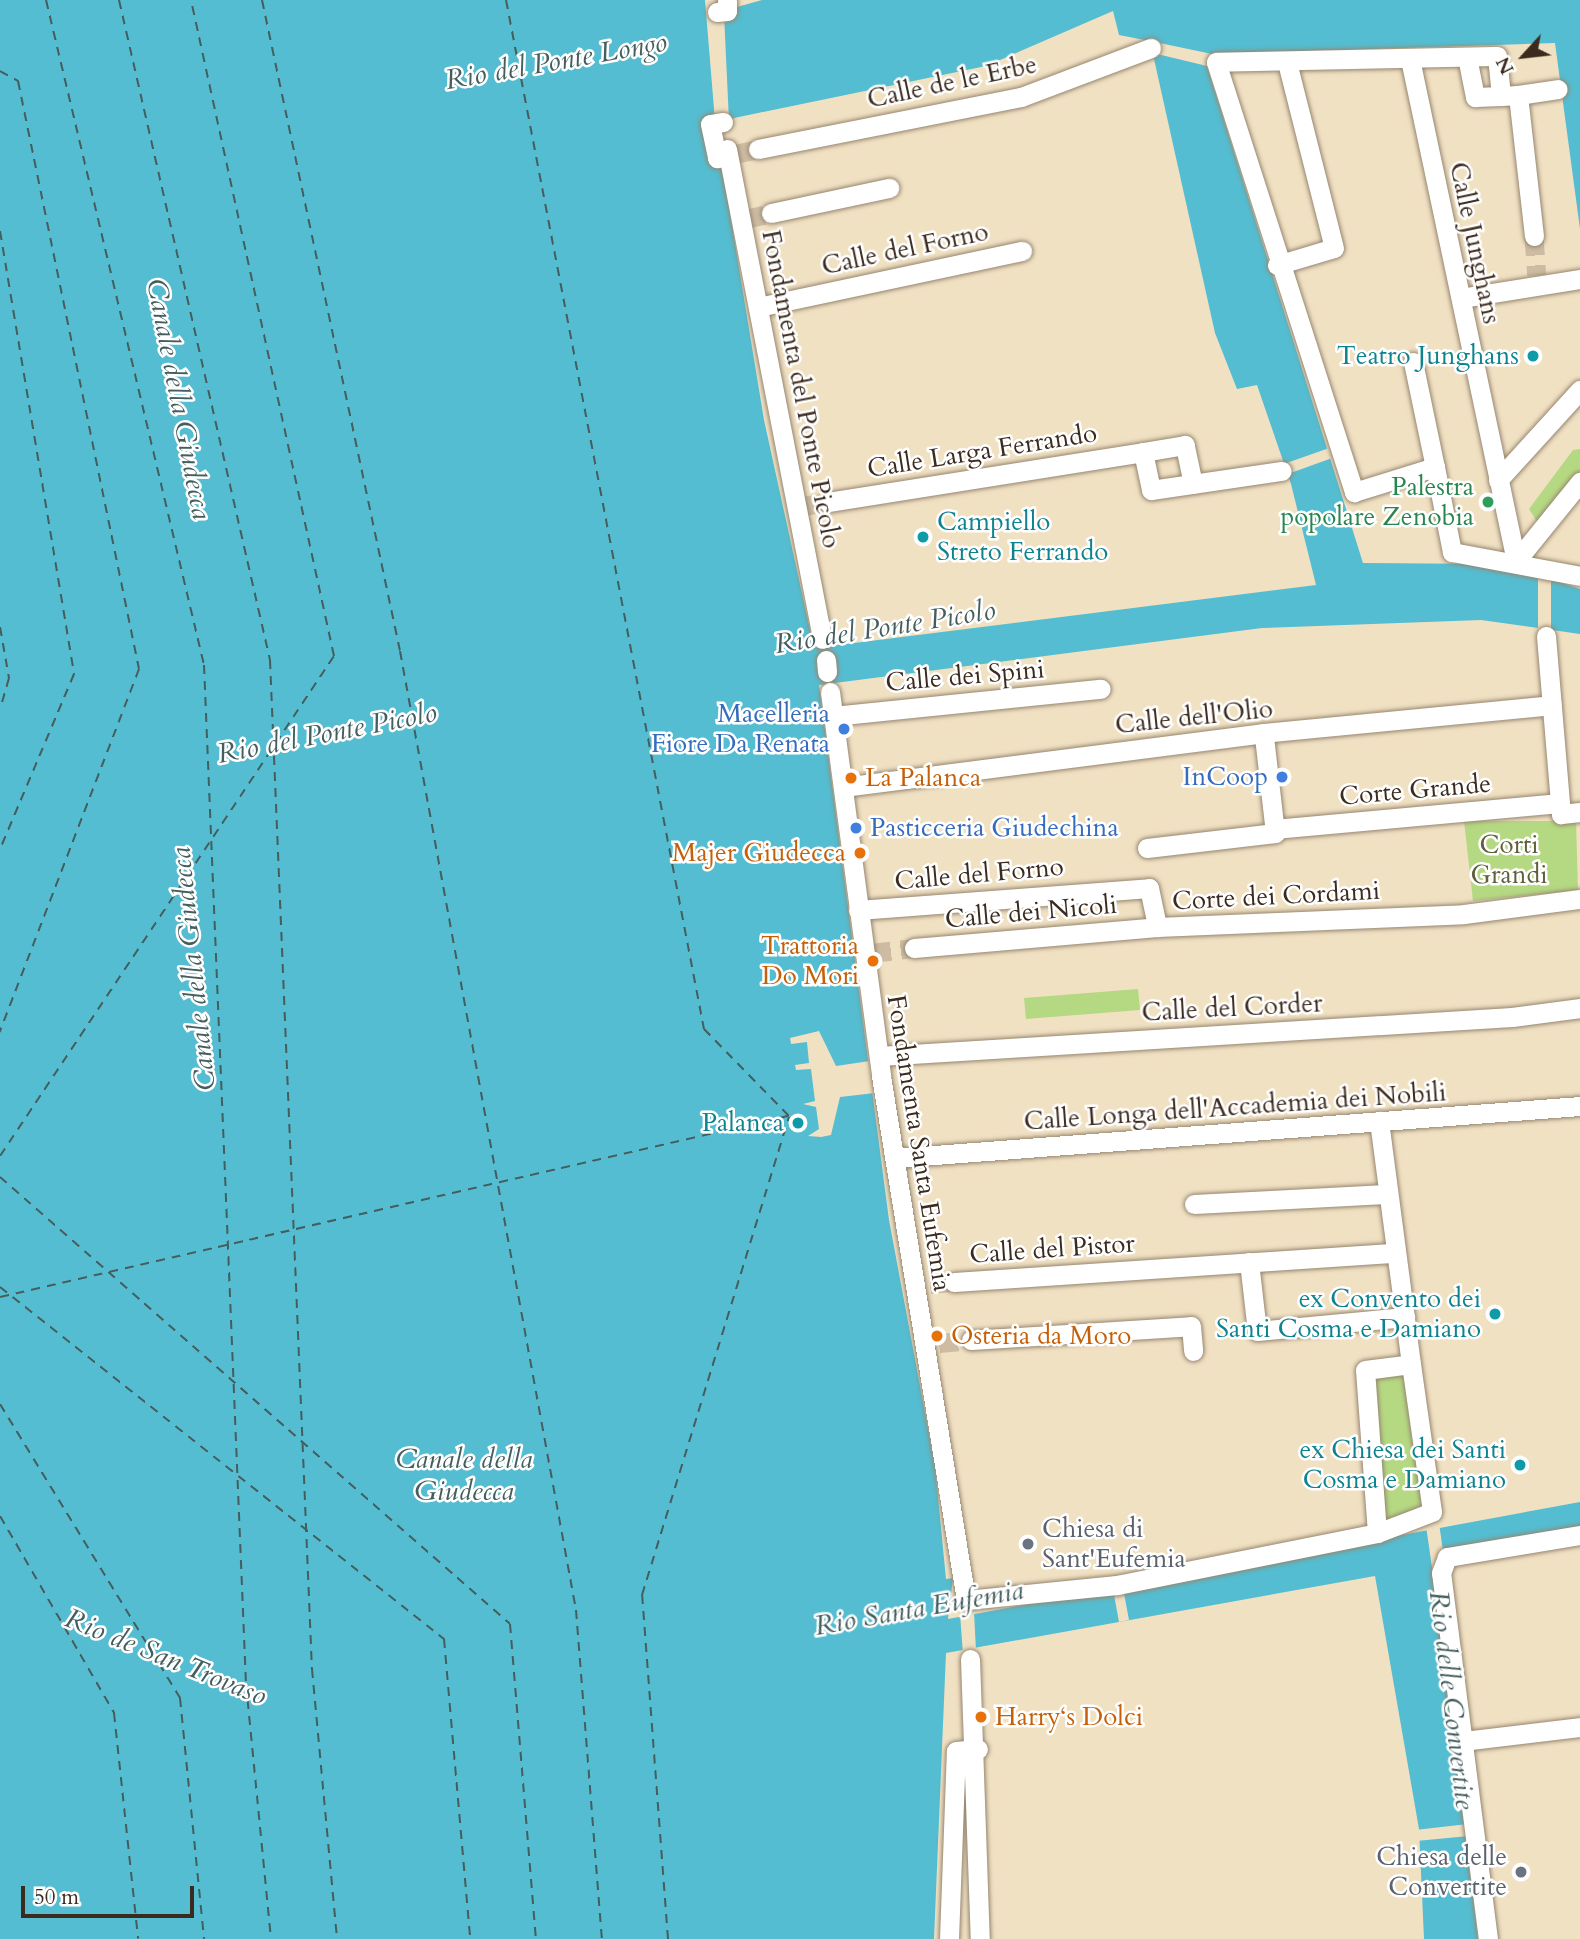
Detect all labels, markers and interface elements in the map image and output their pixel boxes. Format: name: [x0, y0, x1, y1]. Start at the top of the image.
north arrow: [1489, 21, 1559, 91]
water label: Rio del Ponte Longo: [443, 25, 669, 97]
street label: Calle de le Erbe: [864, 49, 1040, 115]
text: N: [1490, 52, 1521, 79]
street label: Calle Junghans: [1443, 159, 1507, 327]
street label: Calle del Forno: [819, 216, 991, 282]
street label: Fondamenta del Ponte Picolo: [755, 227, 847, 551]
water label: Canale della Giudecca: [139, 276, 219, 522]
place label: Teatro Junghans: [1337, 340, 1519, 372]
marker: Teatro Junghans: [1525, 348, 1541, 364]
street label: Calle Larga Ferrando: [865, 417, 1099, 485]
place label: Palestra popolare Zenobia: [1280, 471, 1474, 532]
marker: Palestra popolare Zenobia: [1480, 494, 1496, 510]
place label: Campiello Streto Ferrando: [937, 506, 1108, 568]
marker: Campiello Streto Ferrando: [915, 529, 931, 545]
water label: Rio del Ponte Picolo: [772, 593, 998, 661]
street label: Calle dei Spini: [884, 654, 1046, 698]
street label: Calle dell'Olio: [1114, 693, 1274, 741]
water label: Rio del Ponte Picolo: [214, 695, 440, 771]
place label: Macelleria Fiore Da Renata: [651, 698, 830, 760]
marker: Macelleria Fiore Da Renata: [836, 721, 852, 737]
place label: InCoop: [1183, 761, 1268, 793]
place label: La Palanca: [865, 762, 981, 794]
street label: Corte Grande: [1338, 768, 1492, 812]
marker: InCoop: [1274, 769, 1290, 785]
marker: La Palanca: [843, 770, 859, 786]
place label: Pasticceria Giudechina: [870, 812, 1119, 844]
marker: Pasticceria Giudechina: [848, 820, 864, 836]
park label: Corti Grandi: [1470, 829, 1548, 890]
place label: Majer Giudecca: [672, 837, 846, 869]
marker: Majer Giudecca: [852, 845, 868, 861]
water label: Canale della Giudecca: [164, 846, 222, 1092]
street label: Calle del Forno: [893, 851, 1065, 897]
street label: Corte dei Cordami: [1171, 875, 1381, 917]
street label: Calle dei Nicoli: [944, 889, 1118, 935]
place label: Trattoria Do Mori: [761, 930, 859, 992]
marker: Trattoria Do Mori: [865, 953, 881, 969]
street label: Calle del Corder: [1141, 988, 1323, 1028]
street label: Fondamenta Santa Eufemia: [880, 993, 958, 1293]
street label: Calle Longa dell'Accademia dei Nobili: [1023, 1077, 1447, 1137]
place label: Palanca: [702, 1107, 784, 1139]
marker: Palanca: [790, 1115, 806, 1131]
street label: Calle del Pistor: [968, 1228, 1136, 1270]
place label: ex Convento dei Santi Cosma e Damiano: [1216, 1283, 1481, 1344]
marker: ex Convento dei Santi Cosma e Damiano: [1487, 1306, 1503, 1322]
place label: Osteria da Moro: [951, 1320, 1131, 1352]
marker: Osteria da Moro: [929, 1328, 945, 1344]
place label: ex Chiesa dei Santi Cosma e Damiano: [1300, 1434, 1506, 1496]
water label: Canale della Giudecca: [395, 1442, 533, 1508]
marker: ex Chiesa dei Santi Cosma e Damiano: [1512, 1457, 1528, 1473]
place label: Chiesa di Sant'Eufemia: [1042, 1513, 1186, 1574]
marker: Chiesa di Sant'Eufemia: [1020, 1536, 1036, 1552]
water label: Rio Santa Eufemia: [812, 1573, 1026, 1643]
water label: Rio delle Convertite: [1422, 1589, 1482, 1811]
water label: Rio de San Trovaso: [60, 1601, 272, 1713]
place label: Harry‘s Dolci: [995, 1701, 1143, 1733]
marker: Harry‘s Dolci: [973, 1709, 989, 1725]
place label: Chiesa delle Convertite: [1376, 1841, 1507, 1902]
marker: Chiesa delle Convertite: [1513, 1864, 1529, 1880]
scale bar: [24, 1872, 198, 1916]
text: 50 m: [34, 1883, 79, 1912]

